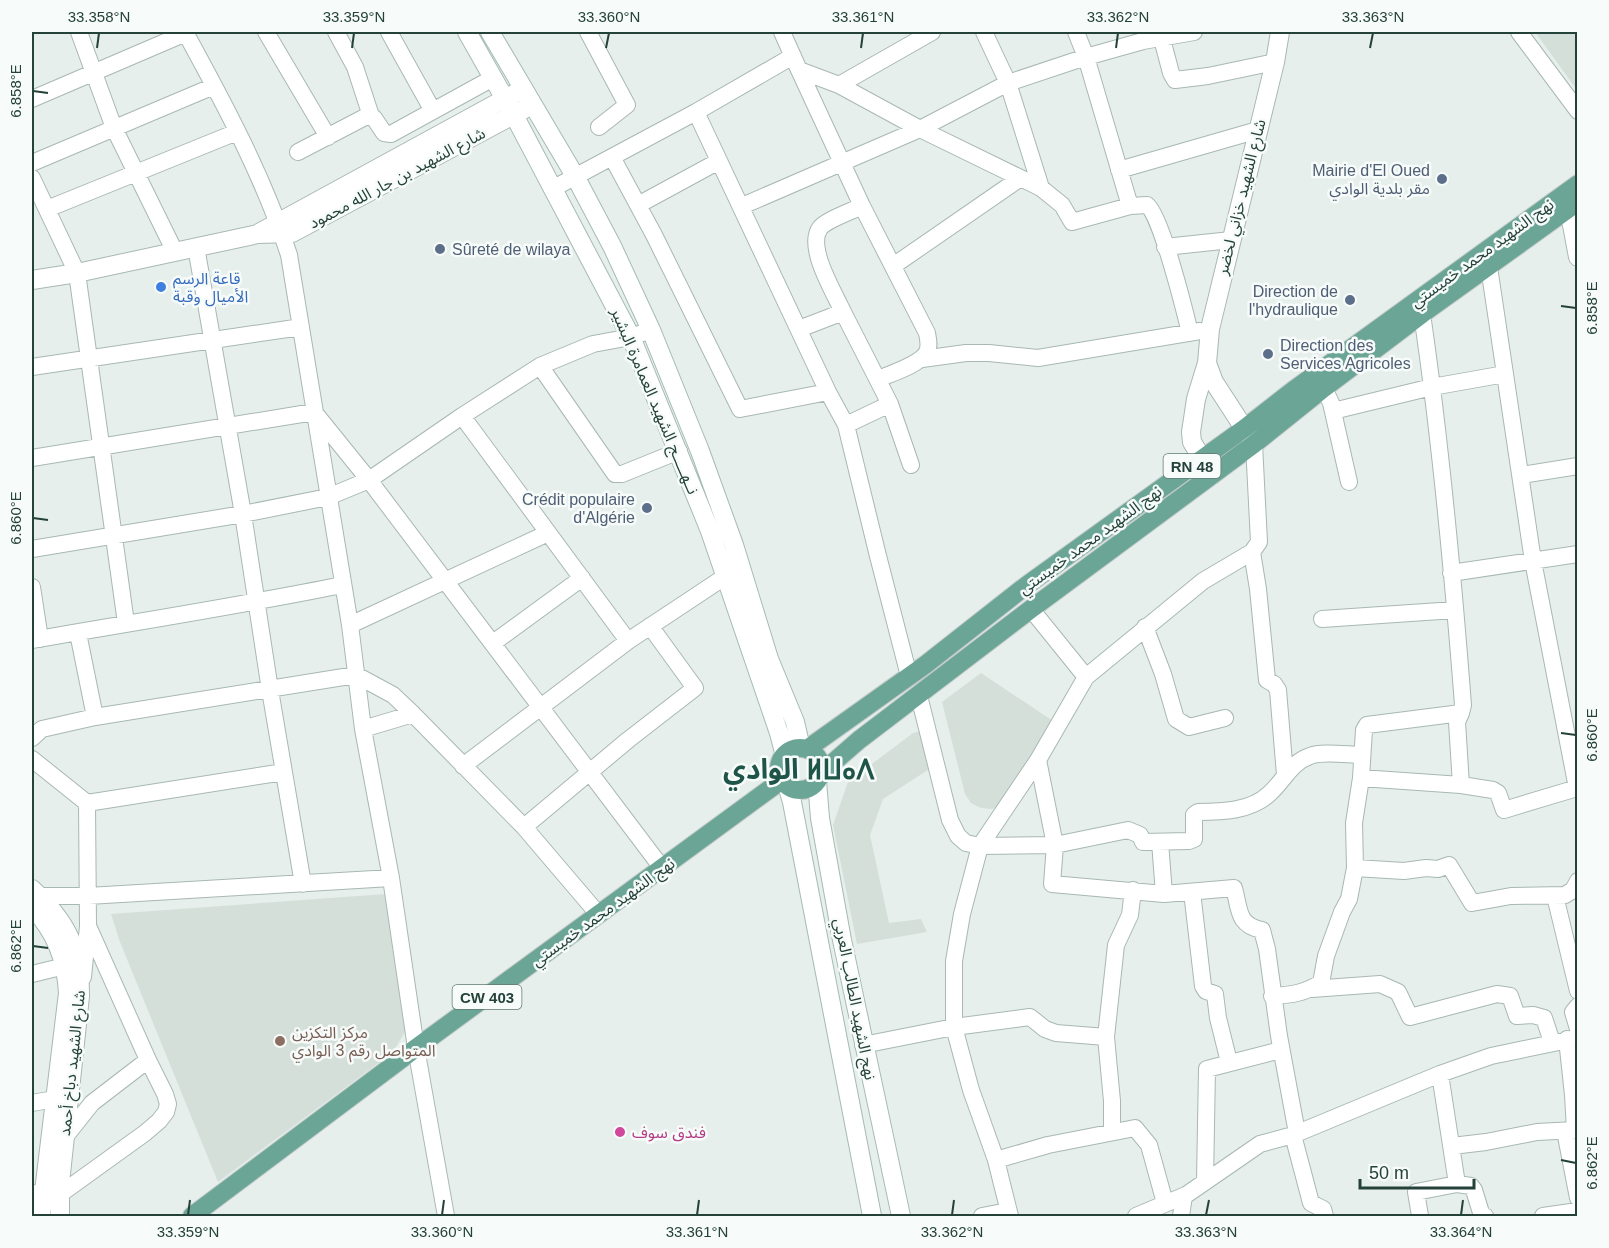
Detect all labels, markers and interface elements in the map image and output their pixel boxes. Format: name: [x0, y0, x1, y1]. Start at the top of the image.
text: 33.358°N: [68, 8, 130, 25]
text: 33.359°N: [323, 8, 385, 25]
text: 33.360°N: [578, 8, 640, 25]
text: 33.361°N: [832, 8, 894, 25]
text: 33.362°N: [1087, 8, 1149, 25]
text: 33.363°N: [1342, 8, 1404, 25]
text: 6.858°E: [7, 64, 24, 118]
street label: شارع الشهيد خزاني لخضر: [1213, 117, 1272, 279]
street label: شارع الشهيد بن جار الله محمود: [306, 124, 490, 235]
place label: Mairie d'El Oued مقر بلدية الوادي: [1312, 162, 1430, 200]
marker: Mairie d'El Oued مقر بلدية الوادي: [1435, 172, 1449, 186]
street label: نهج الشهيد محمد خميستي: [1407, 195, 1559, 314]
place label: Sûreté de wilaya: [452, 241, 570, 258]
marker: Sûreté de wilaya: [433, 242, 447, 256]
place label: قاعة الرسم الأميال وقبة: [173, 270, 248, 307]
marker: قاعة الرسم الأميال وقبة: [154, 280, 168, 294]
text: 6.858°E: [1583, 281, 1600, 335]
place label: Direction de l'hydraulique: [1249, 283, 1338, 318]
marker: Direction de l'hydraulique: [1343, 293, 1357, 307]
street label: نــهـــــج الشهيد العمامرة البشير: [604, 304, 702, 498]
place label: Direction des Services Agricoles: [1280, 337, 1411, 372]
marker: Direction des Services Agricoles: [1261, 347, 1275, 361]
road number: RN 48: [1164, 454, 1220, 478]
street label: نهج الشهيد محمد خميستي: [1015, 482, 1167, 601]
text: 6.860°E: [7, 491, 24, 545]
place label: Crédit populaire d'Algérie: [522, 491, 635, 526]
marker: Crédit populaire d'Algérie: [640, 501, 654, 515]
text: 6.860°E: [1583, 708, 1600, 762]
district label: الوادي ⵍⵡⴰⴷ: [723, 754, 875, 791]
street label: نهج الشهيد محمد خميستي: [528, 854, 680, 973]
street label: نهج الشهيد الطالب العربي: [827, 917, 879, 1082]
text: 6.862°E: [7, 919, 24, 973]
road number: CW 403: [452, 985, 522, 1009]
street label: شارع الشهيد دباخ أحمد: [55, 989, 92, 1137]
place label: مركز التكزين المتواصل رقم 3 الوادي: [292, 1024, 436, 1063]
marker: مركز التكزين المتواصل رقم 3 الوادي: [273, 1034, 287, 1048]
place label: فندق سوف: [632, 1124, 706, 1142]
marker: فندق سوف: [613, 1125, 627, 1139]
text: 6.862°E: [1583, 1136, 1600, 1190]
scale bar: [1360, 1152, 1474, 1190]
text: 50 m: [1369, 1163, 1409, 1183]
text: 33.359°N: [157, 1223, 219, 1240]
text: 33.360°N: [411, 1223, 473, 1240]
text: 33.361°N: [666, 1223, 728, 1240]
text: 33.362°N: [921, 1223, 983, 1240]
text: 33.363°N: [1175, 1223, 1237, 1240]
text: 33.364°N: [1430, 1223, 1492, 1240]

